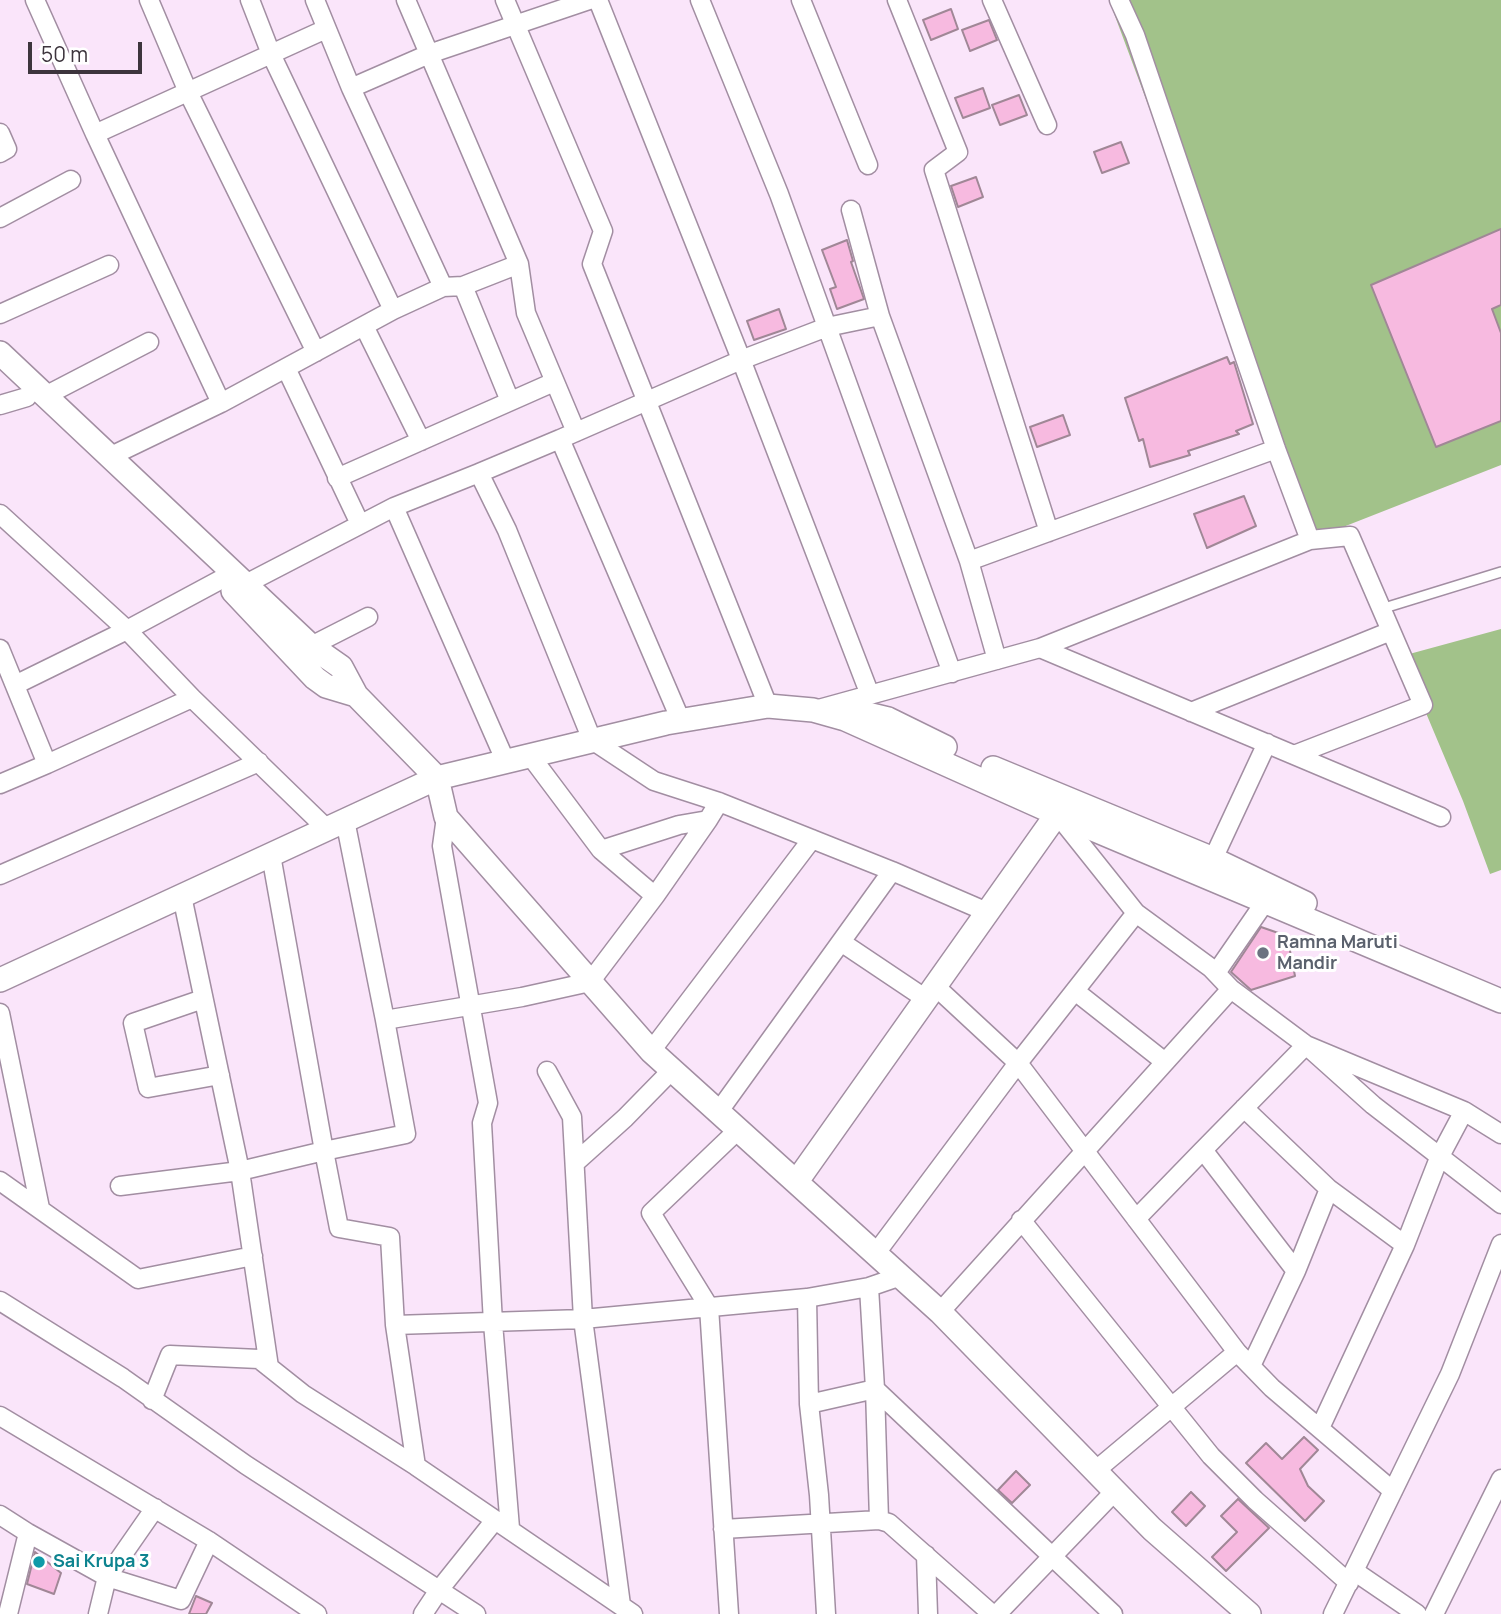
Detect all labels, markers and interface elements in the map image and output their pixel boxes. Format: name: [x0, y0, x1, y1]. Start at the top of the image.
scale bar: [32, 28, 145, 72]
text: 50 m: [41, 40, 88, 68]
place label: Ramna Maruti Mandir: [1277, 932, 1398, 974]
marker: Ramna Maruti Mandir: [1255, 945, 1271, 961]
place label: Sai Krupa 3: [53, 1551, 149, 1573]
marker: Sai Krupa 3: [31, 1554, 47, 1570]

